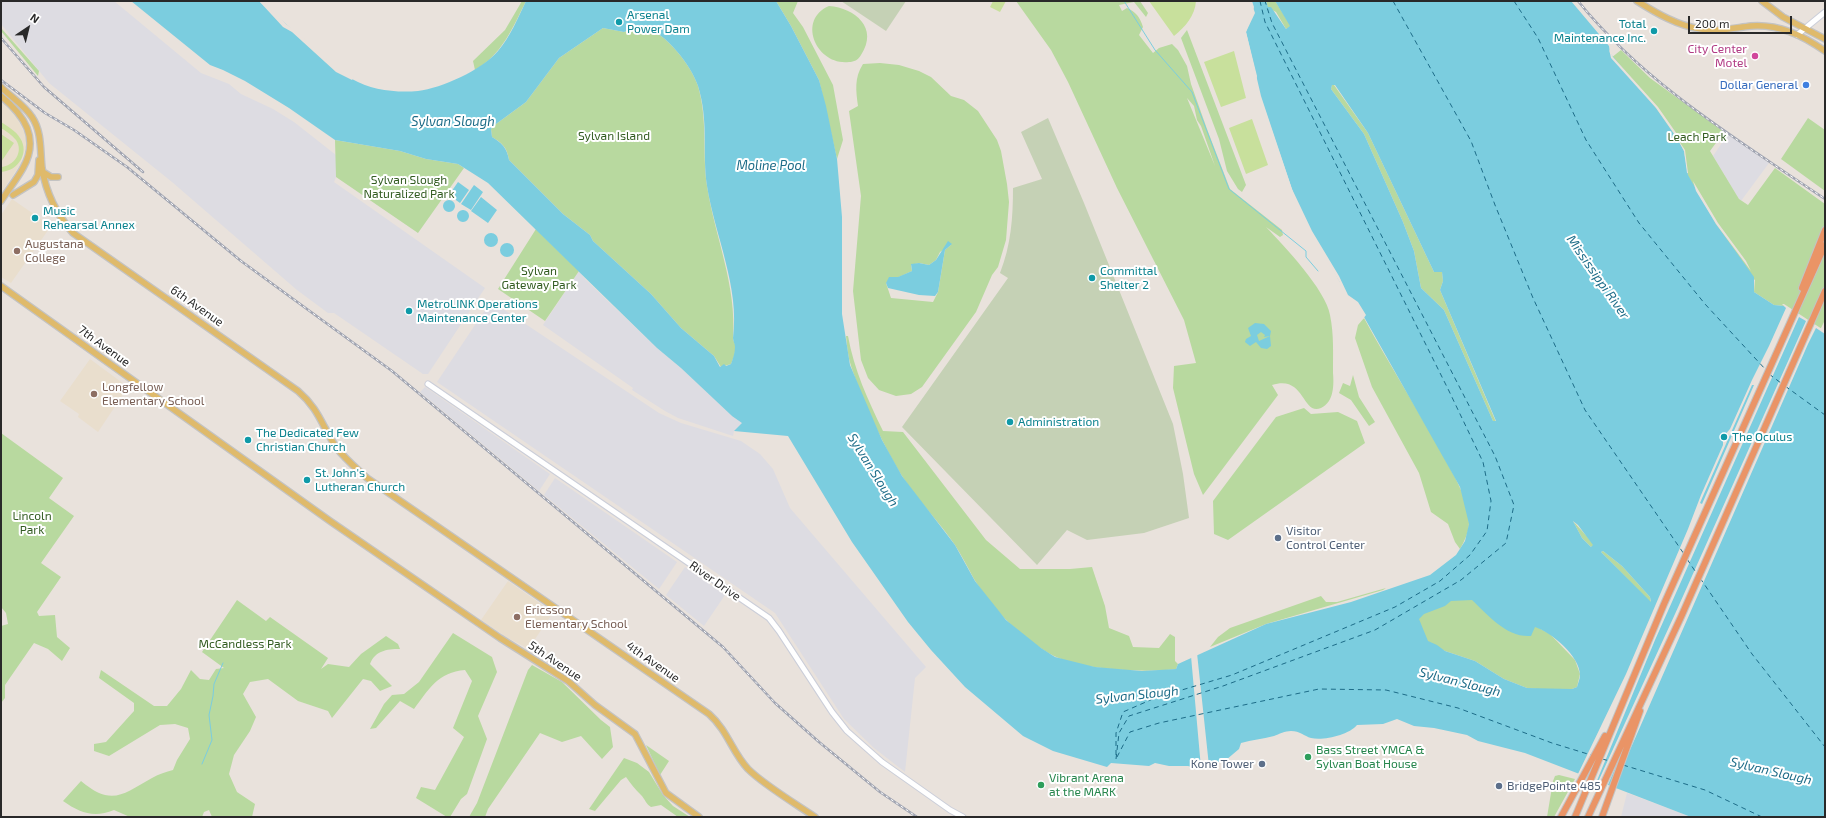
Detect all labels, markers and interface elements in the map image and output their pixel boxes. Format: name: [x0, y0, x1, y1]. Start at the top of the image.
north arrow: [8, 8, 48, 48]
place label: Arsenal Power Dam: [627, 8, 690, 36]
scale bar: [1690, 8, 1794, 34]
text: N: [28, 10, 42, 25]
text: 200 m: [1695, 16, 1729, 30]
marker: Arsenal Power Dam: [614, 17, 624, 27]
place label: Total Maintenance Inc.: [1554, 17, 1646, 45]
marker: Total Maintenance Inc.: [1649, 26, 1659, 36]
place label: City Center Motel: [1688, 42, 1747, 70]
marker: City Center Motel: [1750, 51, 1760, 61]
place label: Dollar General: [1720, 78, 1798, 92]
marker: Dollar General: [1801, 80, 1811, 90]
water label: Sylvan Slough: [411, 114, 495, 130]
park label: Sylvan Island: [578, 129, 650, 143]
park label: Leach Park: [1667, 130, 1727, 144]
water label: Moline Pool: [736, 158, 806, 174]
park label: Sylvan Slough Naturalized Park: [363, 173, 455, 201]
place label: Music Rehearsal Annex: [43, 204, 135, 232]
marker: Music Rehearsal Annex: [30, 213, 40, 223]
water label: Mississippi River: [1563, 232, 1633, 322]
place label: Augustana College: [25, 237, 84, 265]
marker: Augustana College: [12, 246, 22, 256]
park label: Sylvan Gateway Park: [501, 264, 577, 292]
place label: Committal Shelter 2: [1100, 264, 1157, 292]
marker: Committal Shelter 2: [1087, 273, 1097, 283]
street label: 6th Avenue: [168, 283, 226, 329]
place label: MetroLINK Operations Maintenance Center: [417, 297, 538, 325]
marker: MetroLINK Operations Maintenance Center: [404, 306, 414, 316]
street label: 7th Avenue: [75, 322, 133, 370]
place label: Longfellow Elementary School: [102, 380, 204, 408]
marker: Longfellow Elementary School: [89, 389, 99, 399]
place label: Administration: [1018, 415, 1099, 429]
marker: Administration: [1005, 417, 1015, 427]
place label: The Dedicated Few Christian Church: [256, 426, 359, 454]
place label: The Oculus: [1732, 430, 1792, 444]
water label: Sylvan Slough: [844, 431, 902, 509]
marker: The Oculus: [1719, 432, 1729, 442]
marker: The Dedicated Few Christian Church: [243, 435, 253, 445]
place label: St. John's Lutheran Church: [315, 466, 405, 494]
marker: St. John's Lutheran Church: [302, 475, 312, 485]
park label: Lincoln Park: [12, 509, 52, 537]
place label: Visitor Control Center: [1286, 524, 1365, 552]
marker: Visitor Control Center: [1273, 533, 1283, 543]
street label: River Drive: [687, 558, 743, 604]
place label: Ericsson Elementary School: [525, 603, 627, 631]
marker: Ericsson Elementary School: [512, 612, 522, 622]
park label: McCandless Park: [198, 637, 292, 651]
street label: 5th Avenue: [526, 638, 584, 684]
street label: 4th Avenue: [624, 638, 682, 686]
water label: Sylvan Slough: [1418, 664, 1502, 700]
water label: Sylvan Slough: [1095, 683, 1179, 707]
place label: Bass Street YMCA & Sylvan Boat House: [1316, 743, 1424, 771]
marker: Bass Street YMCA & Sylvan Boat House: [1303, 752, 1313, 762]
water label: Sylvan Slough: [1729, 754, 1813, 788]
place label: Kone Tower: [1191, 757, 1254, 771]
marker: Kone Tower: [1257, 759, 1267, 769]
place label: Vibrant Arena at the MARK: [1049, 771, 1124, 799]
place label: BridgePointe 485: [1507, 779, 1601, 793]
marker: Vibrant Arena at the MARK: [1036, 780, 1046, 790]
marker: BridgePointe 485: [1494, 781, 1504, 791]

